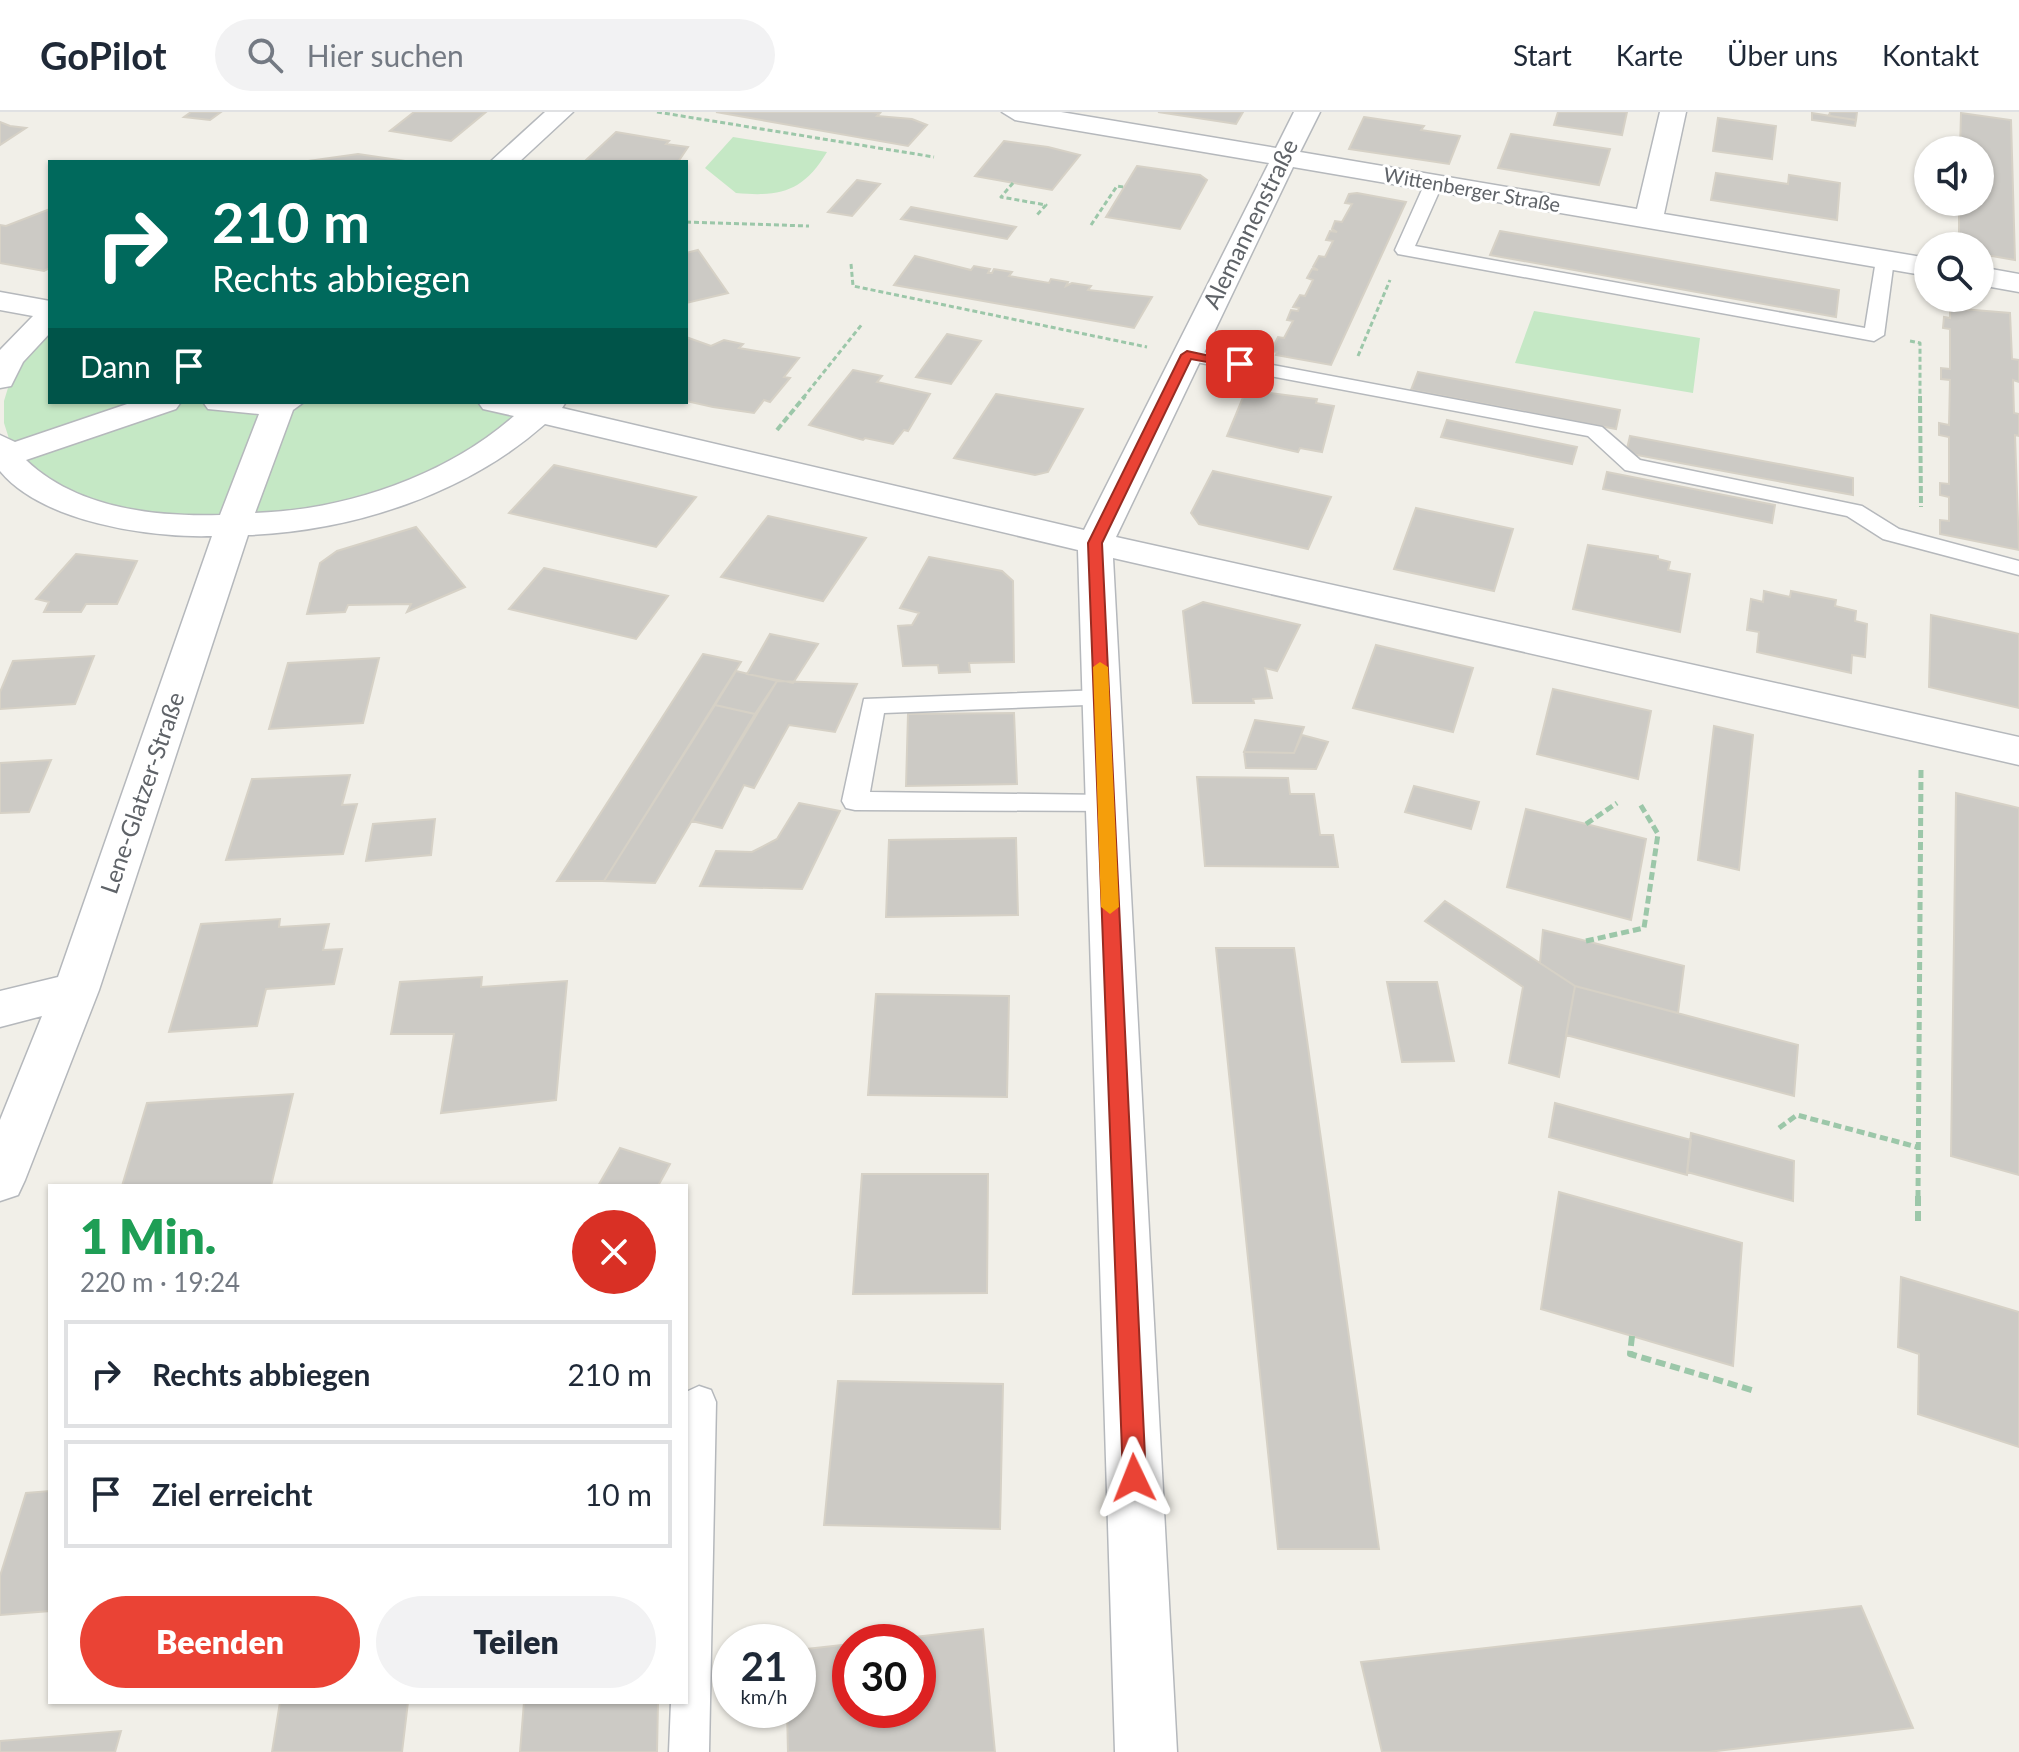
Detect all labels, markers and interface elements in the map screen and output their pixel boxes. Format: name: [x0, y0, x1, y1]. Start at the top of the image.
search box: [215, 19, 775, 91]
text: GoPilot: [40, 32, 167, 78]
icon: search: [243, 33, 287, 77]
text: Hier suchen: [307, 37, 464, 73]
text: Start: [1513, 38, 1572, 72]
text: Karte: [1616, 38, 1683, 72]
text: Über uns: [1727, 38, 1838, 72]
text: Kontakt: [1882, 38, 1979, 72]
street label: Alemannenstraße: [1196, 134, 1303, 313]
map controls: [1914, 136, 1994, 312]
button: sound: [1914, 136, 1994, 216]
street label: Wittenberger Straße: [1382, 162, 1562, 216]
text: 210 m: [212, 188, 370, 255]
icon: right: [80, 192, 184, 296]
button: search: [1914, 232, 1994, 312]
text: Rechts abbiegen: [212, 256, 471, 300]
pin: [1206, 330, 1274, 398]
icon: arrive: [1218, 342, 1262, 386]
icon: arrive: [167, 344, 211, 388]
text: Dann: [80, 348, 151, 384]
street label: Lene-Glatzer-Straße: [93, 688, 190, 897]
text: 1 Min.: [80, 1207, 216, 1264]
button: close: [572, 1210, 656, 1294]
text: 220 m · 19:24: [80, 1266, 240, 1298]
icon: right: [84, 1352, 128, 1396]
text: Rechts abbiegen: [152, 1356, 371, 1392]
text: 210 m: [567, 1356, 652, 1392]
position arrow: [1092, 1436, 1176, 1520]
icon: arrive: [84, 1472, 128, 1516]
text: Ziel erreicht: [152, 1476, 312, 1512]
text: 10 m: [585, 1476, 652, 1512]
button: Beenden: [80, 1596, 360, 1688]
button: Teilen: [376, 1596, 656, 1688]
speed limit sign: 30: [832, 1624, 936, 1728]
text: 21: [741, 1642, 787, 1690]
text: km/h: [741, 1684, 787, 1708]

